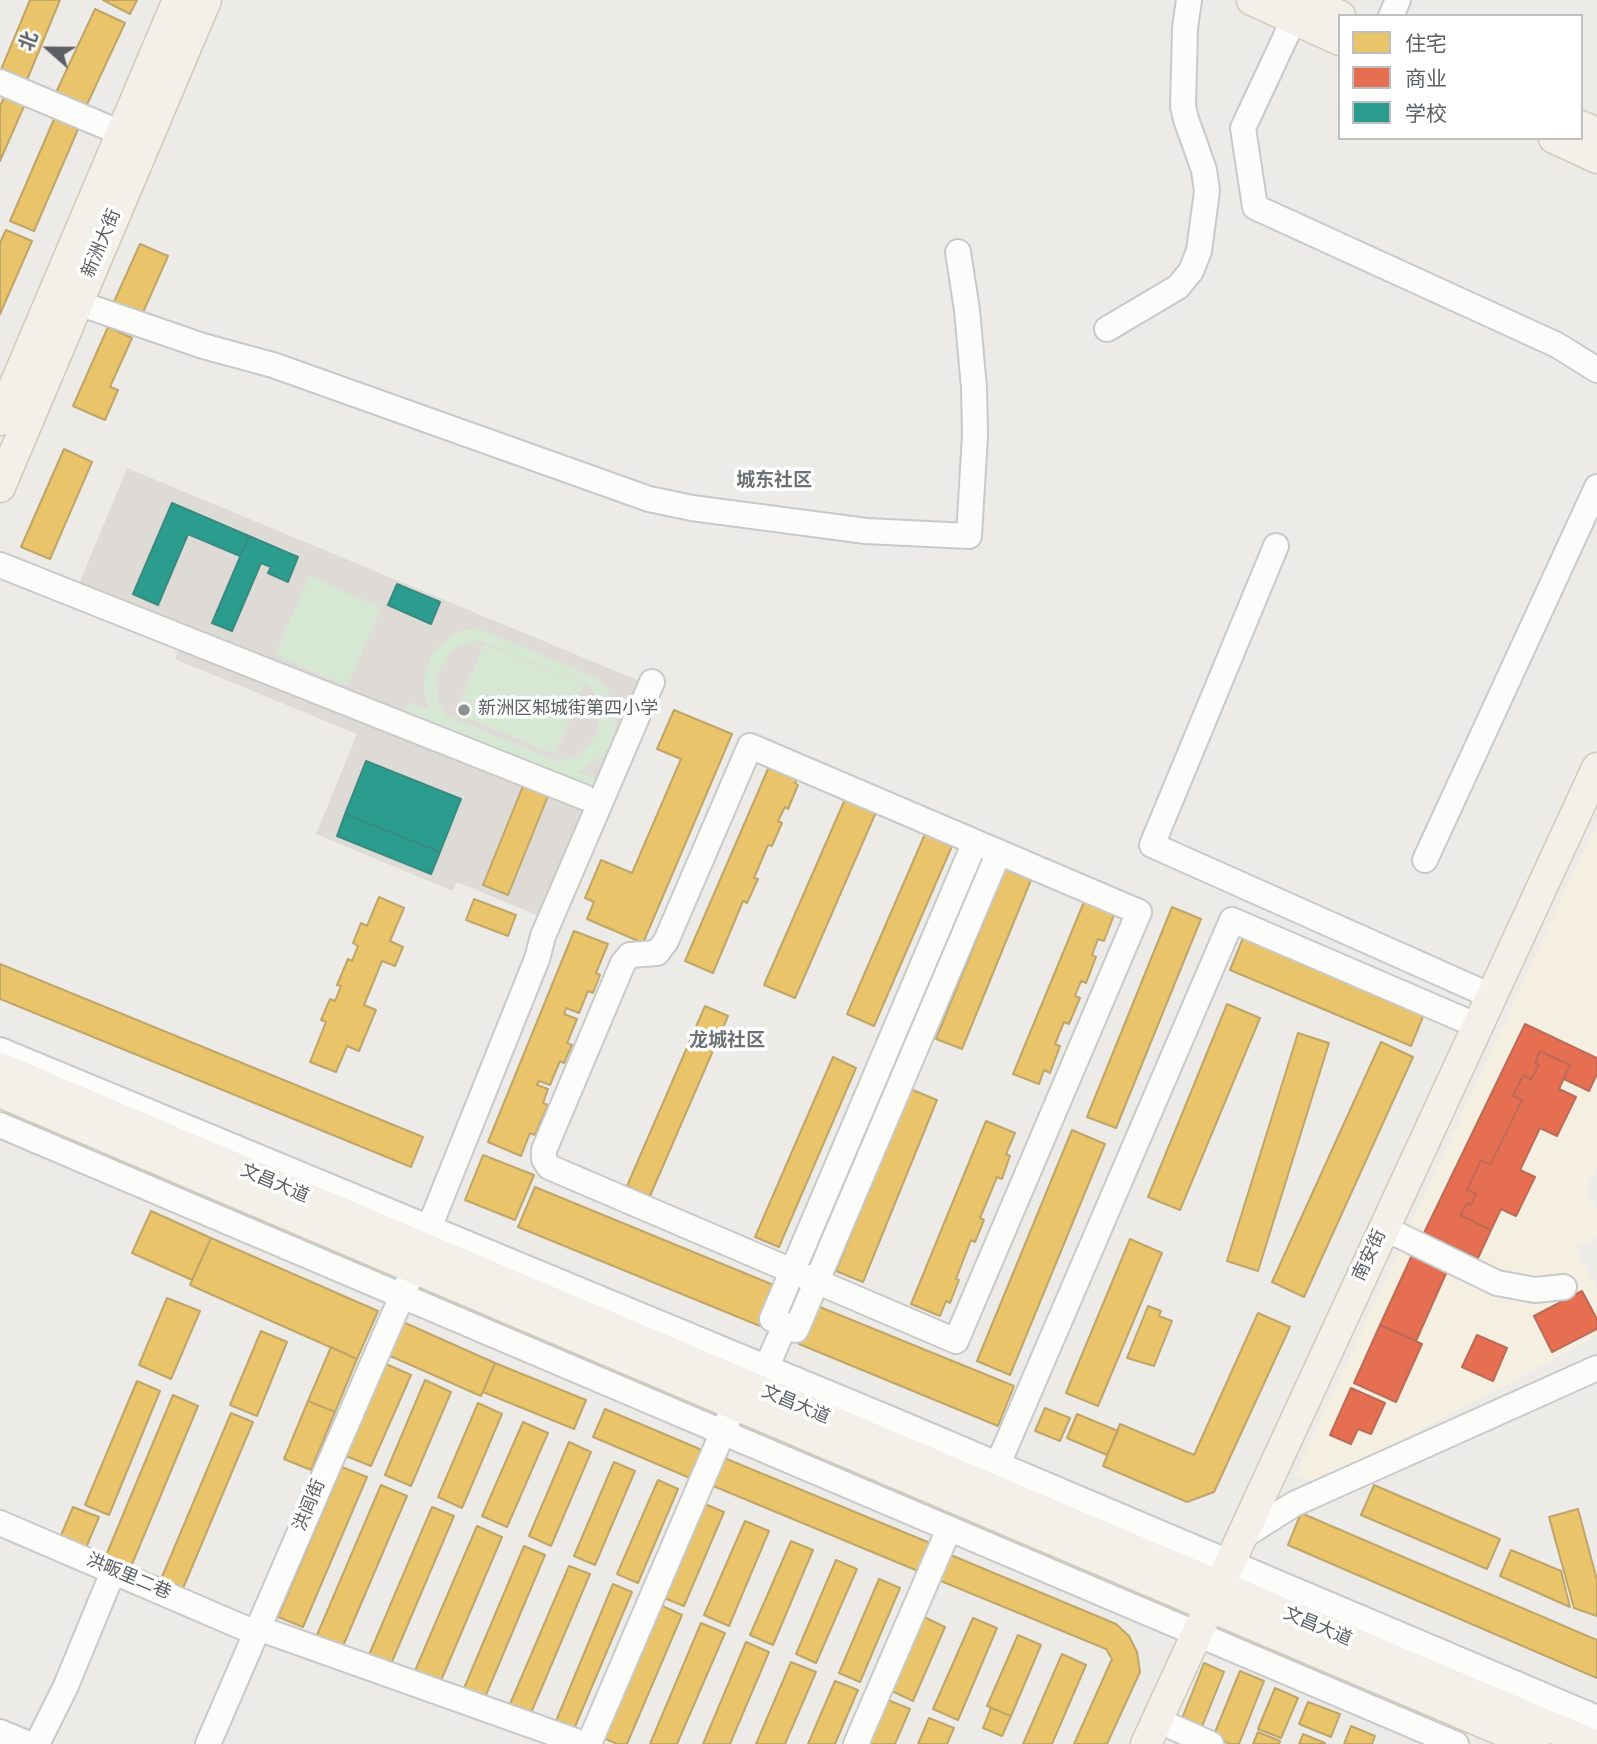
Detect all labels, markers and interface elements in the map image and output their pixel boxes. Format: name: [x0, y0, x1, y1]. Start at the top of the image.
north arrow: [14, 14, 84, 84]
legend: [1338, 14, 1583, 140]
text: 北: [15, 28, 44, 55]
text: 住宅: [1405, 32, 1447, 59]
text: 商业: [1405, 67, 1447, 94]
text: 学校: [1405, 102, 1447, 129]
street label: 新洲大街: [79, 207, 127, 281]
district label: 城东社区: [736, 471, 812, 493]
place label: 新洲区邾城街第四小学: [478, 699, 658, 721]
marker: 新洲区邾城街第四小学: [456, 702, 472, 718]
district label: 龙城社区: [689, 1031, 765, 1053]
street label: 文昌大道: [237, 1161, 311, 1209]
street label: 南安街: [1350, 1227, 1392, 1285]
street label: 文昌大道: [758, 1382, 832, 1430]
street label: 洪闾街: [291, 1477, 331, 1535]
street label: 洪畈里二巷: [82, 1550, 174, 1606]
street label: 文昌大道: [1280, 1604, 1354, 1652]

